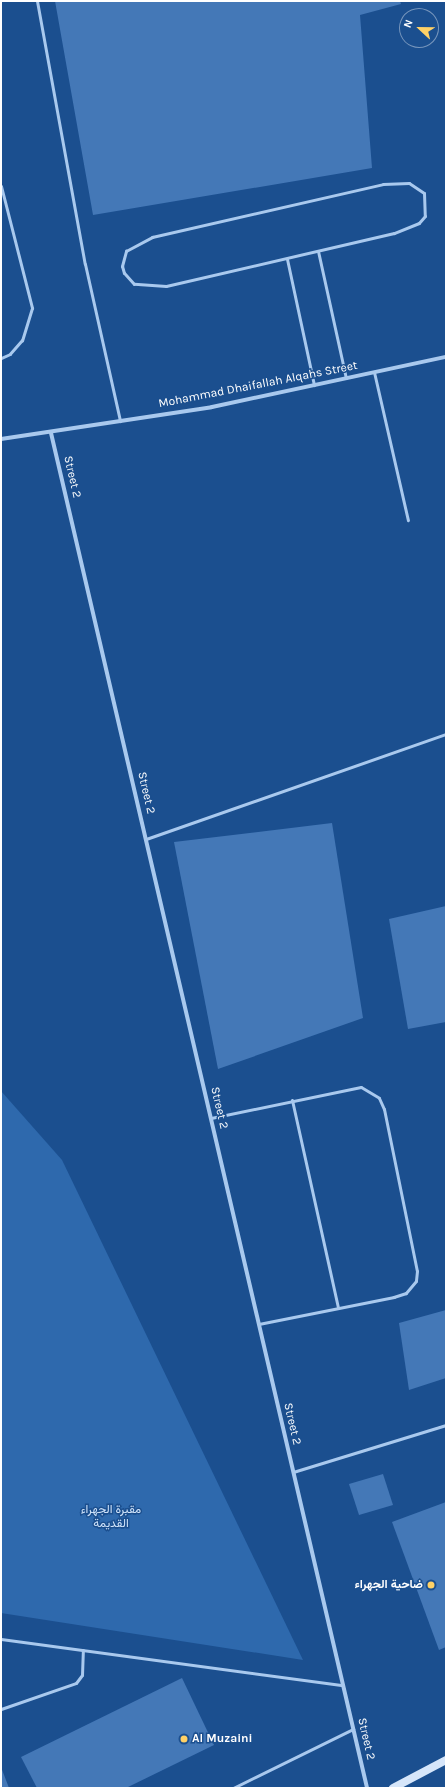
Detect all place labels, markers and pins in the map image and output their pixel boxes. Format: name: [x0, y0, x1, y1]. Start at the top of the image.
place label: ضاحية الجهراء: [355, 1578, 423, 1592]
marker: ضاحية الجهراء: [426, 1580, 436, 1590]
place label: Al Muzaini: [192, 1732, 253, 1746]
marker: Al Muzaini: [179, 1734, 189, 1744]

